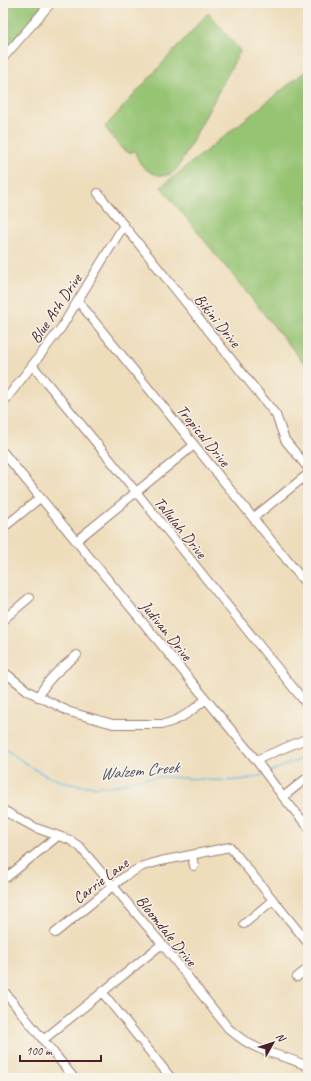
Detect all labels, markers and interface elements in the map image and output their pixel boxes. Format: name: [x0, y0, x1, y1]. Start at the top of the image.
street label: Blue Ash Drive: [25, 269, 87, 347]
street label: Bikini Drive: [190, 290, 246, 353]
street label: Tropical Drive: [172, 401, 235, 472]
street label: Tallulah Drive: [149, 493, 212, 564]
street label: Judivan Drive: [135, 596, 198, 666]
water label: Walzem Creek: [99, 756, 182, 784]
street label: Carrie Lane: [69, 852, 134, 908]
street label: Bloomdale Drive: [132, 891, 202, 971]
north arrow: [253, 1023, 293, 1063]
text: N: [273, 1030, 290, 1045]
scale bar: [20, 1037, 101, 1063]
text: 100 m: [26, 1043, 53, 1059]

